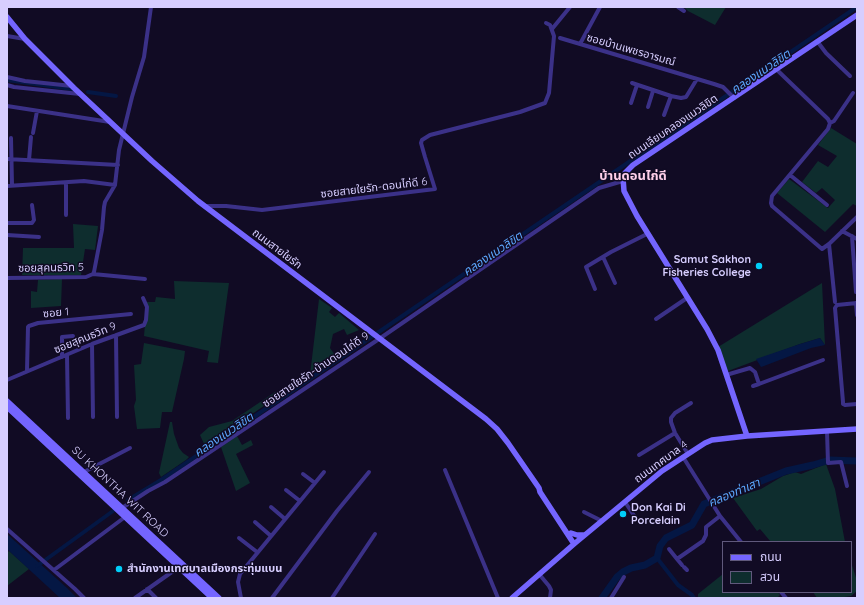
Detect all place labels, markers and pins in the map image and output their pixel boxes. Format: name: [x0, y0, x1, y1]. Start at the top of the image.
place label: Samut Sakhon Fisheries College: [662, 253, 751, 279]
marker: Samut Sakhon Fisheries College: [754, 261, 764, 271]
place label: Don Kai Di Porcelain: [631, 501, 686, 527]
marker: Don Kai Di Porcelain: [618, 509, 628, 519]
place label: สำนักงานเทศบาลเมืองกระทุ่มแบน: [127, 562, 282, 576]
marker: สำนักงานเทศบาลเมืองกระทุ่มแบน: [114, 564, 124, 574]

